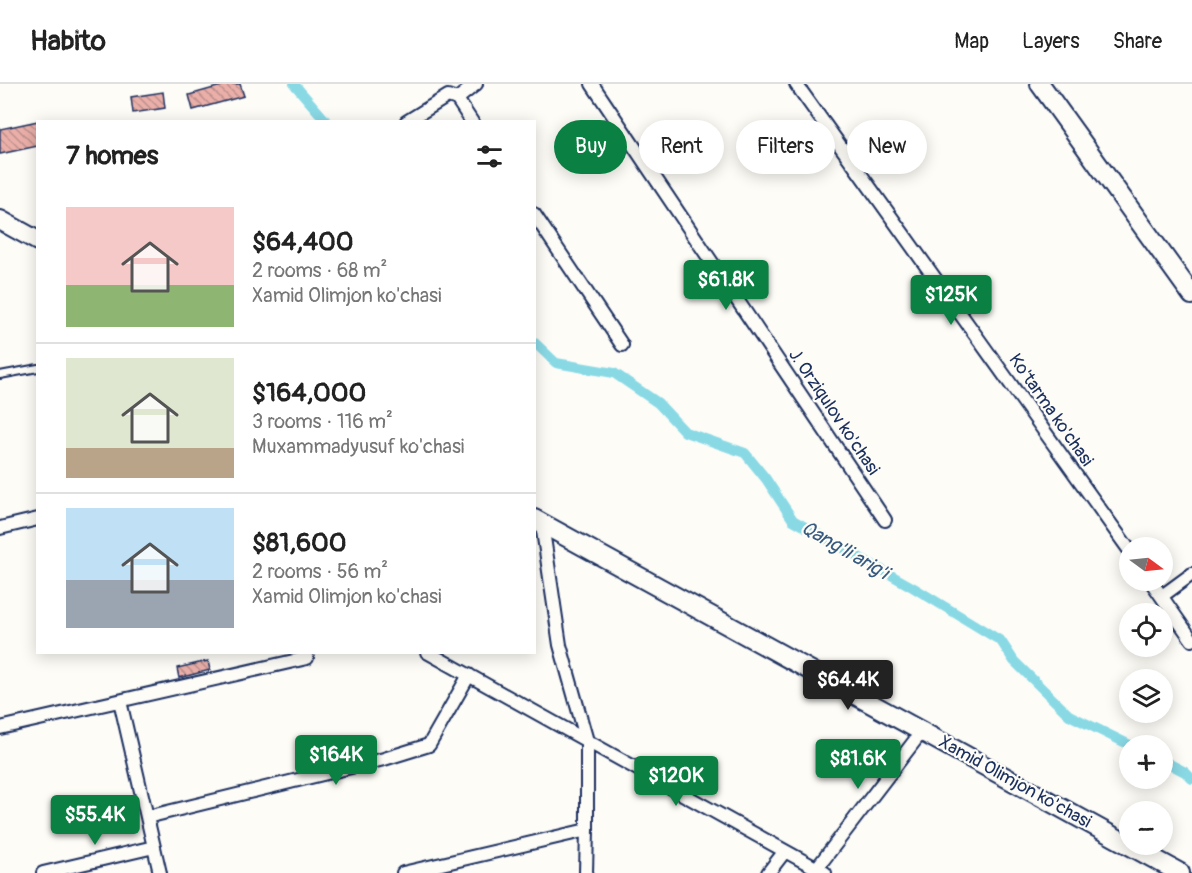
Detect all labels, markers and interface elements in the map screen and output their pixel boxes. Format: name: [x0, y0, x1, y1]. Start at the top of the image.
text: Habito: [30, 24, 106, 59]
text: Map: [954, 28, 989, 55]
text: Layers: [1022, 28, 1080, 55]
text: Share: [1113, 28, 1162, 55]
chip: Buy: [554, 120, 627, 174]
chip: Rent: [639, 120, 724, 174]
chip: Filters: [736, 120, 835, 174]
chip: New: [847, 120, 927, 174]
text: 7 homes: [66, 140, 158, 172]
icon: filters: [473, 140, 506, 173]
text: $64,400: [252, 226, 354, 258]
icon: home: [114, 231, 186, 303]
text: 2 rooms · 68 m²: [252, 258, 387, 283]
pin: $61.8K: [677, 260, 775, 311]
text: $61.8K: [698, 267, 754, 292]
pin: $125K: [909, 275, 993, 326]
text: $125K: [925, 282, 977, 307]
text: Xamid Olimjon ko'chasi: [252, 283, 442, 308]
street label: J. Orziqulov ko'chasi: [783, 344, 885, 480]
street label: Ko'tarma ko'chasi: [1004, 349, 1098, 471]
text: $164,000: [252, 377, 366, 409]
icon: home: [114, 382, 186, 454]
text: 3 rooms · 116 m²: [252, 409, 393, 434]
text: Muxammadyusuf ko'chasi: [252, 434, 464, 459]
water label: Qang'li arig'i: [797, 515, 896, 587]
text: $81,600: [252, 527, 347, 559]
icon: home: [114, 532, 186, 604]
north arrow: [1119, 537, 1173, 591]
map controls: [1119, 537, 1173, 855]
text: 2 rooms · 56 m²: [252, 559, 388, 584]
text: Xamid Olimjon ko'chasi: [252, 584, 442, 609]
button: locate: [1119, 603, 1173, 657]
pin: $64.4K: [799, 660, 897, 711]
text: $64.4K: [817, 667, 879, 692]
button: layers: [1119, 669, 1173, 723]
street label: Xamid Olimjon ko'chasi: [935, 731, 1095, 833]
pin: $164K: [294, 735, 378, 786]
button: +: [1119, 735, 1173, 789]
pin: $81.6K: [809, 739, 907, 790]
text: $164K: [309, 742, 363, 767]
text: $81.6K: [830, 746, 886, 771]
pin: $120K: [634, 756, 718, 807]
text: $120K: [648, 763, 704, 788]
pin: $55.4K: [46, 795, 144, 846]
button: −: [1119, 801, 1173, 855]
text: $55.4K: [65, 802, 125, 827]

